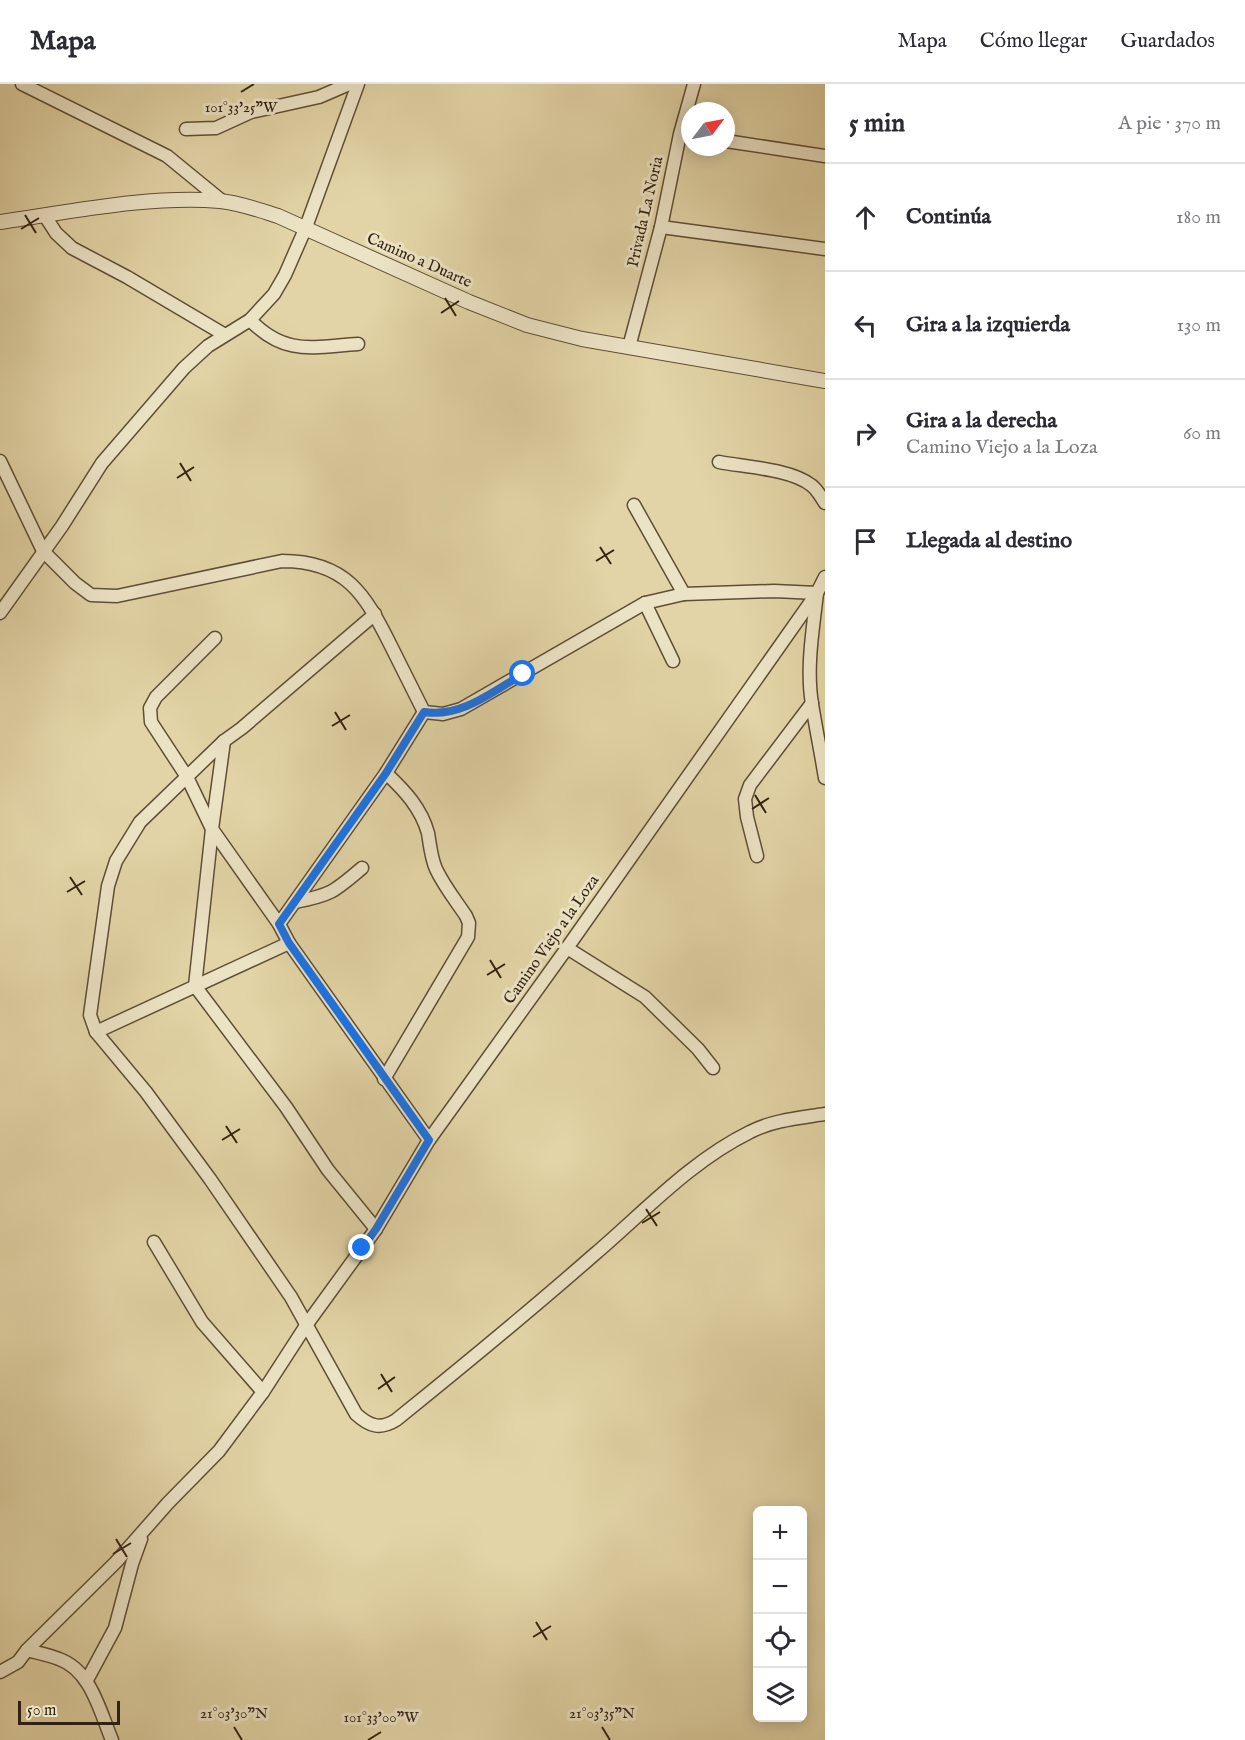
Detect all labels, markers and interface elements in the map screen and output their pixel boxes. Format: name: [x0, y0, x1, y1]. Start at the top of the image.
text: Mapa: [30, 24, 96, 59]
text: Mapa: [898, 28, 947, 55]
text: Cómo llegar: [980, 28, 1087, 55]
text: Guardados: [1120, 28, 1215, 55]
text: 101°33'25"W: [205, 98, 278, 117]
north arrow: [681, 102, 735, 156]
text: 5 min: [849, 107, 905, 140]
text: A pie · 370 m: [1118, 111, 1221, 136]
street label: Privada La Noria: [624, 155, 668, 269]
icon: ahead: [849, 201, 882, 234]
text: Continúa: [906, 203, 991, 231]
text: 180 m: [1176, 205, 1221, 230]
street label: Camino a Duarte: [363, 229, 475, 293]
icon: left: [849, 309, 882, 342]
text: Gira a la izquierda: [906, 311, 1070, 339]
text: 130 m: [1176, 313, 1221, 338]
text: Gira a la derecha: [906, 407, 1057, 435]
icon: right: [849, 417, 882, 450]
text: 60 m: [1183, 421, 1221, 446]
text: Camino Viejo a la Loza: [906, 435, 1098, 460]
icon: arrive: [849, 525, 882, 558]
text: Llegada al destino: [906, 527, 1072, 555]
route start: [509, 660, 535, 686]
street label: Camino Viejo a la Loza: [500, 871, 604, 1008]
route end: [348, 1234, 374, 1260]
map controls: [753, 1506, 807, 1722]
button: +: [753, 1506, 807, 1560]
button: −: [753, 1560, 807, 1614]
button: locate: [753, 1614, 807, 1668]
button: layers: [753, 1668, 807, 1722]
scale bar: [18, 1698, 120, 1726]
text: 50 m: [27, 1701, 56, 1721]
text: 21°03'30"N: [200, 1704, 268, 1723]
text: 21°03'35"N: [569, 1704, 635, 1723]
text: 101°33'00"W: [344, 1708, 419, 1727]

